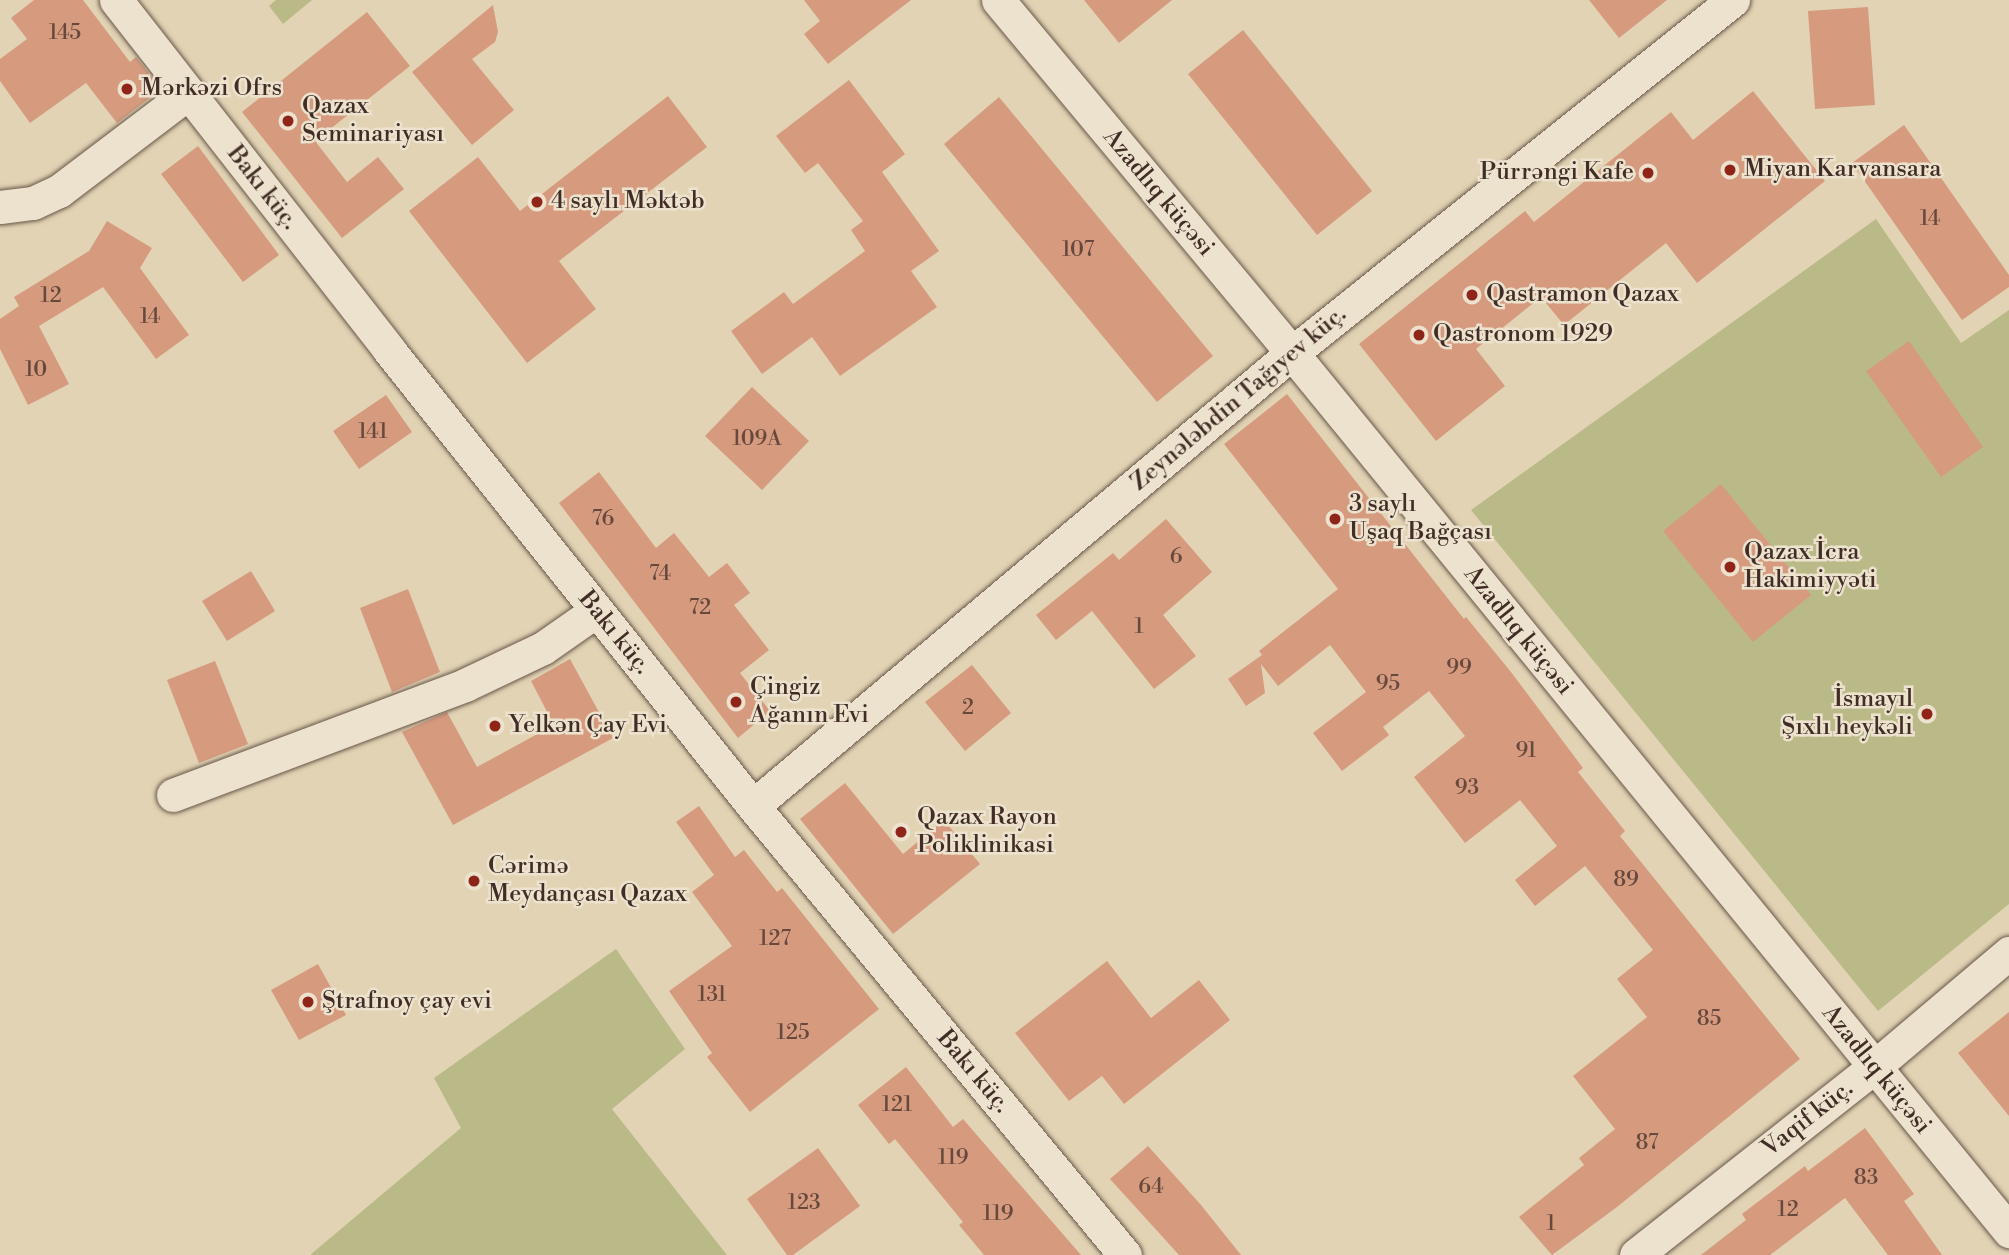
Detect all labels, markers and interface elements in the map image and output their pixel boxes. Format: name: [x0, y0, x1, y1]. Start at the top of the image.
house number: 145: [49, 20, 81, 46]
place label: Mərkəzi Ofrs: [141, 75, 282, 103]
marker: Mərkəzi Ofrs: [119, 81, 135, 97]
place label: Qazax Seminariyası: [302, 93, 444, 149]
marker: Qazax Seminariyası: [280, 113, 296, 129]
street label: Azadlıq küçəsi: [1096, 124, 1220, 262]
street label: Bakı küç.: [220, 140, 304, 236]
place label: Miyan Karvansara: [1744, 156, 1941, 184]
place label: Pürrəngi Kafe: [1480, 159, 1634, 187]
marker: Miyan Karvansara: [1722, 162, 1738, 178]
marker: Pürrəngi Kafe: [1640, 165, 1656, 181]
place label: 4 saylı Məktəb: [551, 188, 705, 216]
marker: 4 saylı Məktəb: [529, 194, 545, 210]
house number: 14: [1920, 206, 1940, 232]
house number: 107: [1062, 237, 1094, 263]
place label: Qastramon Qazax: [1486, 281, 1679, 309]
house number: 12: [40, 283, 62, 309]
marker: Qastramon Qazax: [1464, 287, 1480, 303]
street label: Zeynələbdin Tağıyev küç.: [1125, 300, 1353, 498]
house number: 14: [140, 304, 160, 330]
place label: Qastronom 1929: [1433, 321, 1613, 349]
marker: Qastronom 1929: [1411, 327, 1427, 343]
house number: 10: [25, 357, 47, 383]
house number: 141: [358, 419, 388, 445]
house number: 109A: [732, 426, 782, 452]
place label: 3 saylı Uşaq Bağçası: [1349, 491, 1492, 547]
house number: 76: [592, 506, 614, 532]
marker: 3 saylı Uşaq Bağçası: [1327, 511, 1343, 527]
place label: Qazax İcra Hakimiyyəti: [1744, 539, 1877, 595]
house number: 6: [1170, 544, 1182, 570]
marker: Qazax İcra Hakimiyyəti: [1722, 559, 1738, 575]
house number: 74: [649, 561, 671, 587]
street label: Azadlıq küçəsi: [1457, 561, 1579, 701]
street label: Bakı küç.: [572, 586, 656, 680]
house number: 72: [689, 595, 711, 621]
house number: 1: [1134, 614, 1144, 640]
house number: 99: [1446, 655, 1472, 681]
house number: 95: [1376, 671, 1400, 697]
place label: Çingiz Ağanın Evi: [750, 674, 869, 730]
place label: İsmayıl Şıxlı heykəli: [1781, 686, 1913, 742]
marker: Çingiz Ağanın Evi: [728, 694, 744, 710]
house number: 2: [962, 695, 974, 721]
marker: İsmayıl Şıxlı heykəli: [1919, 706, 1935, 722]
place label: Yelkən Çay Evi: [509, 712, 667, 740]
marker: Yelkən Çay Evi: [487, 718, 503, 734]
house number: 91: [1515, 738, 1537, 764]
house number: 93: [1455, 775, 1479, 801]
place label: Qazax Rayon Poliklinikasi: [917, 804, 1057, 860]
marker: Qazax Rayon Poliklinikasi: [891, 822, 911, 842]
place label: Cərimə Meydançası Qazax: [488, 853, 687, 909]
house number: 89: [1613, 867, 1639, 893]
marker: Cərimə Meydançası Qazax: [466, 873, 482, 889]
house number: 127: [759, 926, 791, 952]
house number: 131: [697, 982, 727, 1008]
place label: Ştrafnoy çay evi: [322, 988, 492, 1016]
marker: Ştrafnoy çay evi: [300, 994, 316, 1010]
street label: Azadlıq küçəsi: [1815, 1000, 1937, 1140]
house number: 85: [1697, 1006, 1721, 1032]
house number: 125: [776, 1020, 810, 1046]
street label: Bakı küç.: [930, 1025, 1016, 1119]
street label: Vaqif küç.: [1757, 1075, 1859, 1163]
house number: 121: [882, 1092, 912, 1118]
house number: 87: [1635, 1130, 1659, 1156]
house number: 119: [938, 1145, 968, 1171]
house number: 83: [1854, 1165, 1878, 1191]
house number: 64: [1138, 1174, 1164, 1200]
house number: 123: [787, 1190, 821, 1216]
house number: 12: [1777, 1197, 1799, 1223]
house number: 119: [983, 1201, 1013, 1227]
house number: 1: [1546, 1211, 1556, 1237]

